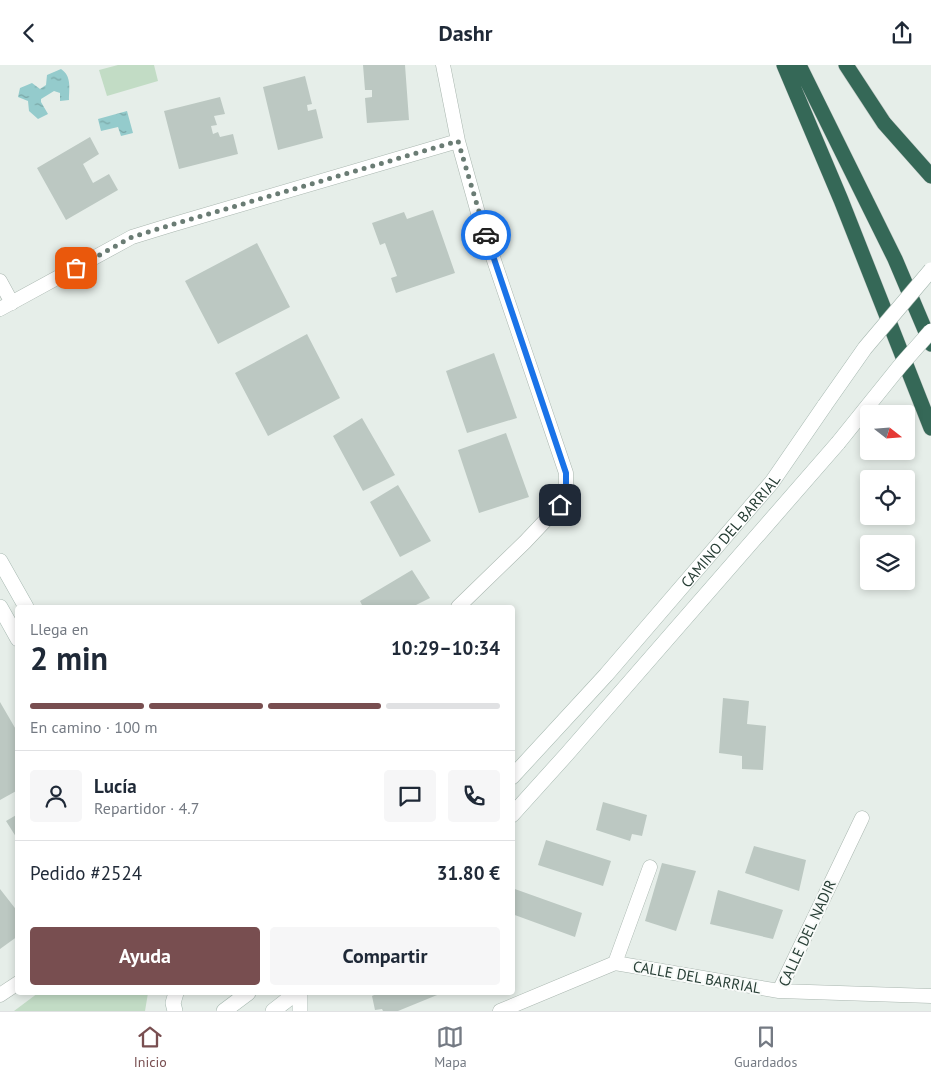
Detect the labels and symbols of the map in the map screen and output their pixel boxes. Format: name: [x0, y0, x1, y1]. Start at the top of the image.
courier: [461, 210, 511, 260]
pin: [55, 247, 97, 289]
north arrow: [860, 405, 915, 460]
street label: CAMINO DEL BARRIAL: [676, 470, 784, 591]
pin: [539, 484, 581, 526]
street label: CALLE DEL NADIR: [774, 877, 840, 989]
street label: CALLE DEL BARRIAL: [631, 956, 763, 998]

